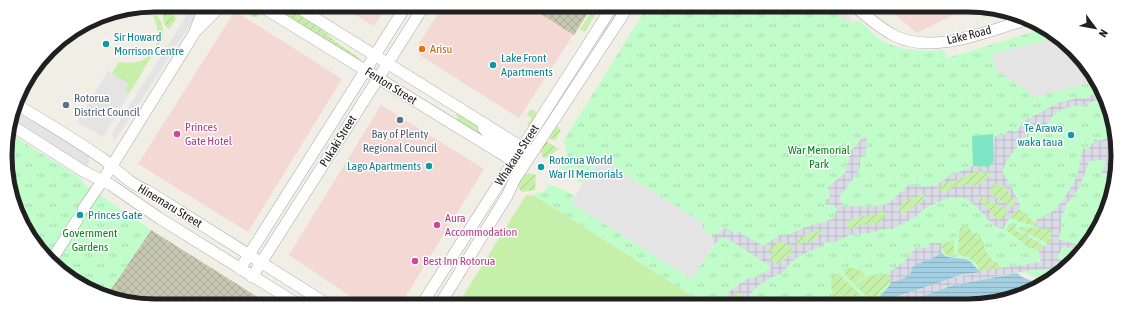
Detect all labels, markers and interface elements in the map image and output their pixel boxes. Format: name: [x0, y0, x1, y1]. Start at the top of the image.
north arrow: [1075, 8, 1115, 48]
street label: Lake Road: [945, 23, 993, 47]
text: N: [1097, 27, 1110, 39]
place label: Sir Howard Morrison Centre: [114, 30, 184, 58]
marker: Sir Howard Morrison Centre: [101, 39, 111, 49]
place label: Arisu: [430, 42, 452, 56]
marker: Arisu: [417, 44, 427, 54]
place label: Lake Front Apartments: [501, 51, 553, 79]
marker: Lake Front Apartments: [488, 60, 498, 70]
street label: Fenton Street: [362, 65, 420, 108]
place label: Rotorua District Council: [74, 91, 141, 119]
marker: Rotorua District Council: [61, 100, 71, 110]
street label: Pukaki Street: [317, 112, 360, 169]
marker: Bay of Plenty Regional Council: [395, 115, 405, 125]
place label: Princes Gate Hotel: [185, 120, 233, 148]
street label: Whakaue Street: [492, 121, 542, 188]
place label: Te Arawa waka taua: [1017, 121, 1063, 149]
place label: Bay of Plenty Regional Council: [363, 127, 438, 155]
marker: Princes Gate Hotel: [172, 129, 182, 139]
marker: Te Arawa waka taua: [1066, 130, 1076, 140]
park label: War Memorial Park: [788, 143, 851, 171]
place label: Rotorua World War II Memorials: [549, 153, 623, 181]
place label: Lago Apartments: [347, 159, 421, 173]
marker: Lago Apartments: [424, 161, 434, 171]
marker: Rotorua World War II Memorials: [536, 162, 546, 172]
street label: Hinemaru Street: [135, 181, 205, 231]
place label: Princes Gate: [88, 208, 143, 222]
marker: Princes Gate: [75, 210, 85, 220]
place label: Aura Accommodation: [445, 211, 517, 239]
marker: Aura Accommodation: [432, 220, 442, 230]
park label: Government Gardens: [63, 226, 118, 254]
place label: Best Inn Rotorua: [423, 254, 495, 268]
marker: Best Inn Rotorua: [410, 256, 420, 266]

